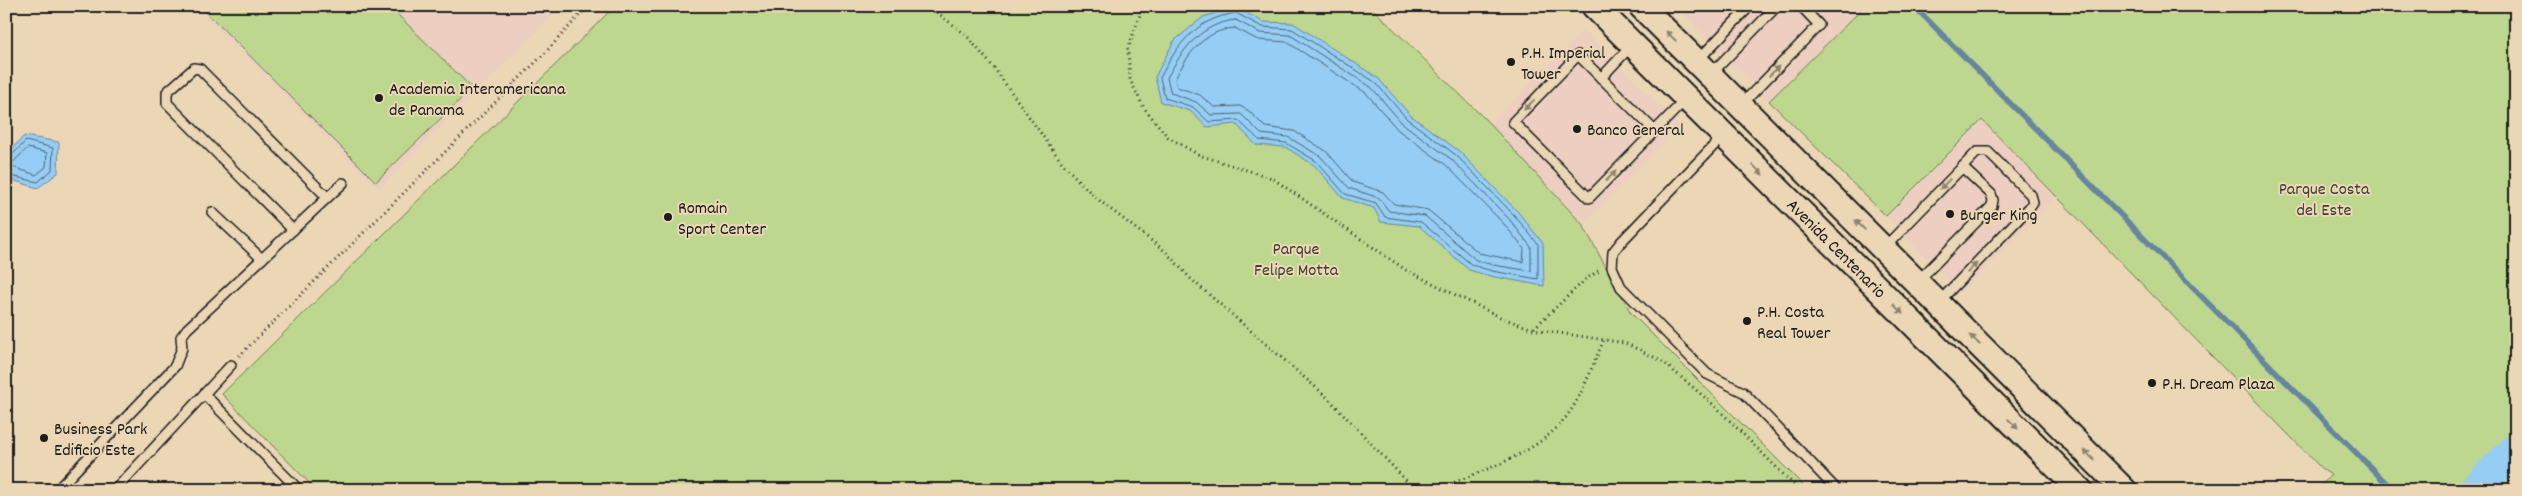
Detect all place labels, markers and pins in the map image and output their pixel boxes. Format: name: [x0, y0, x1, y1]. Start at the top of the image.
place label: P.H. Imperial Tower: [1521, 42, 1606, 88]
marker: P.H. Imperial Tower: [1505, 56, 1517, 68]
place label: Academia Interamericana de Panama: [389, 78, 566, 124]
marker: Academia Interamericana de Panama: [373, 92, 385, 104]
place label: Banco General: [1587, 119, 1685, 144]
marker: Banco General: [1571, 123, 1583, 135]
place label: Romain Sport Center: [678, 197, 766, 243]
place label: Burger King: [1960, 204, 2037, 229]
marker: Burger King: [1944, 208, 1956, 220]
marker: Romain Sport Center: [662, 211, 674, 223]
place label: P.H. Costa Real Tower: [1757, 301, 1831, 347]
marker: P.H. Costa Real Tower: [1741, 315, 1753, 327]
place label: P.H. Dream Plaza: [2162, 373, 2275, 398]
marker: P.H. Dream Plaza: [2146, 377, 2158, 389]
place label: Business Park Edificio Este: [54, 418, 147, 464]
marker: Business Park Edificio Este: [38, 432, 50, 444]

